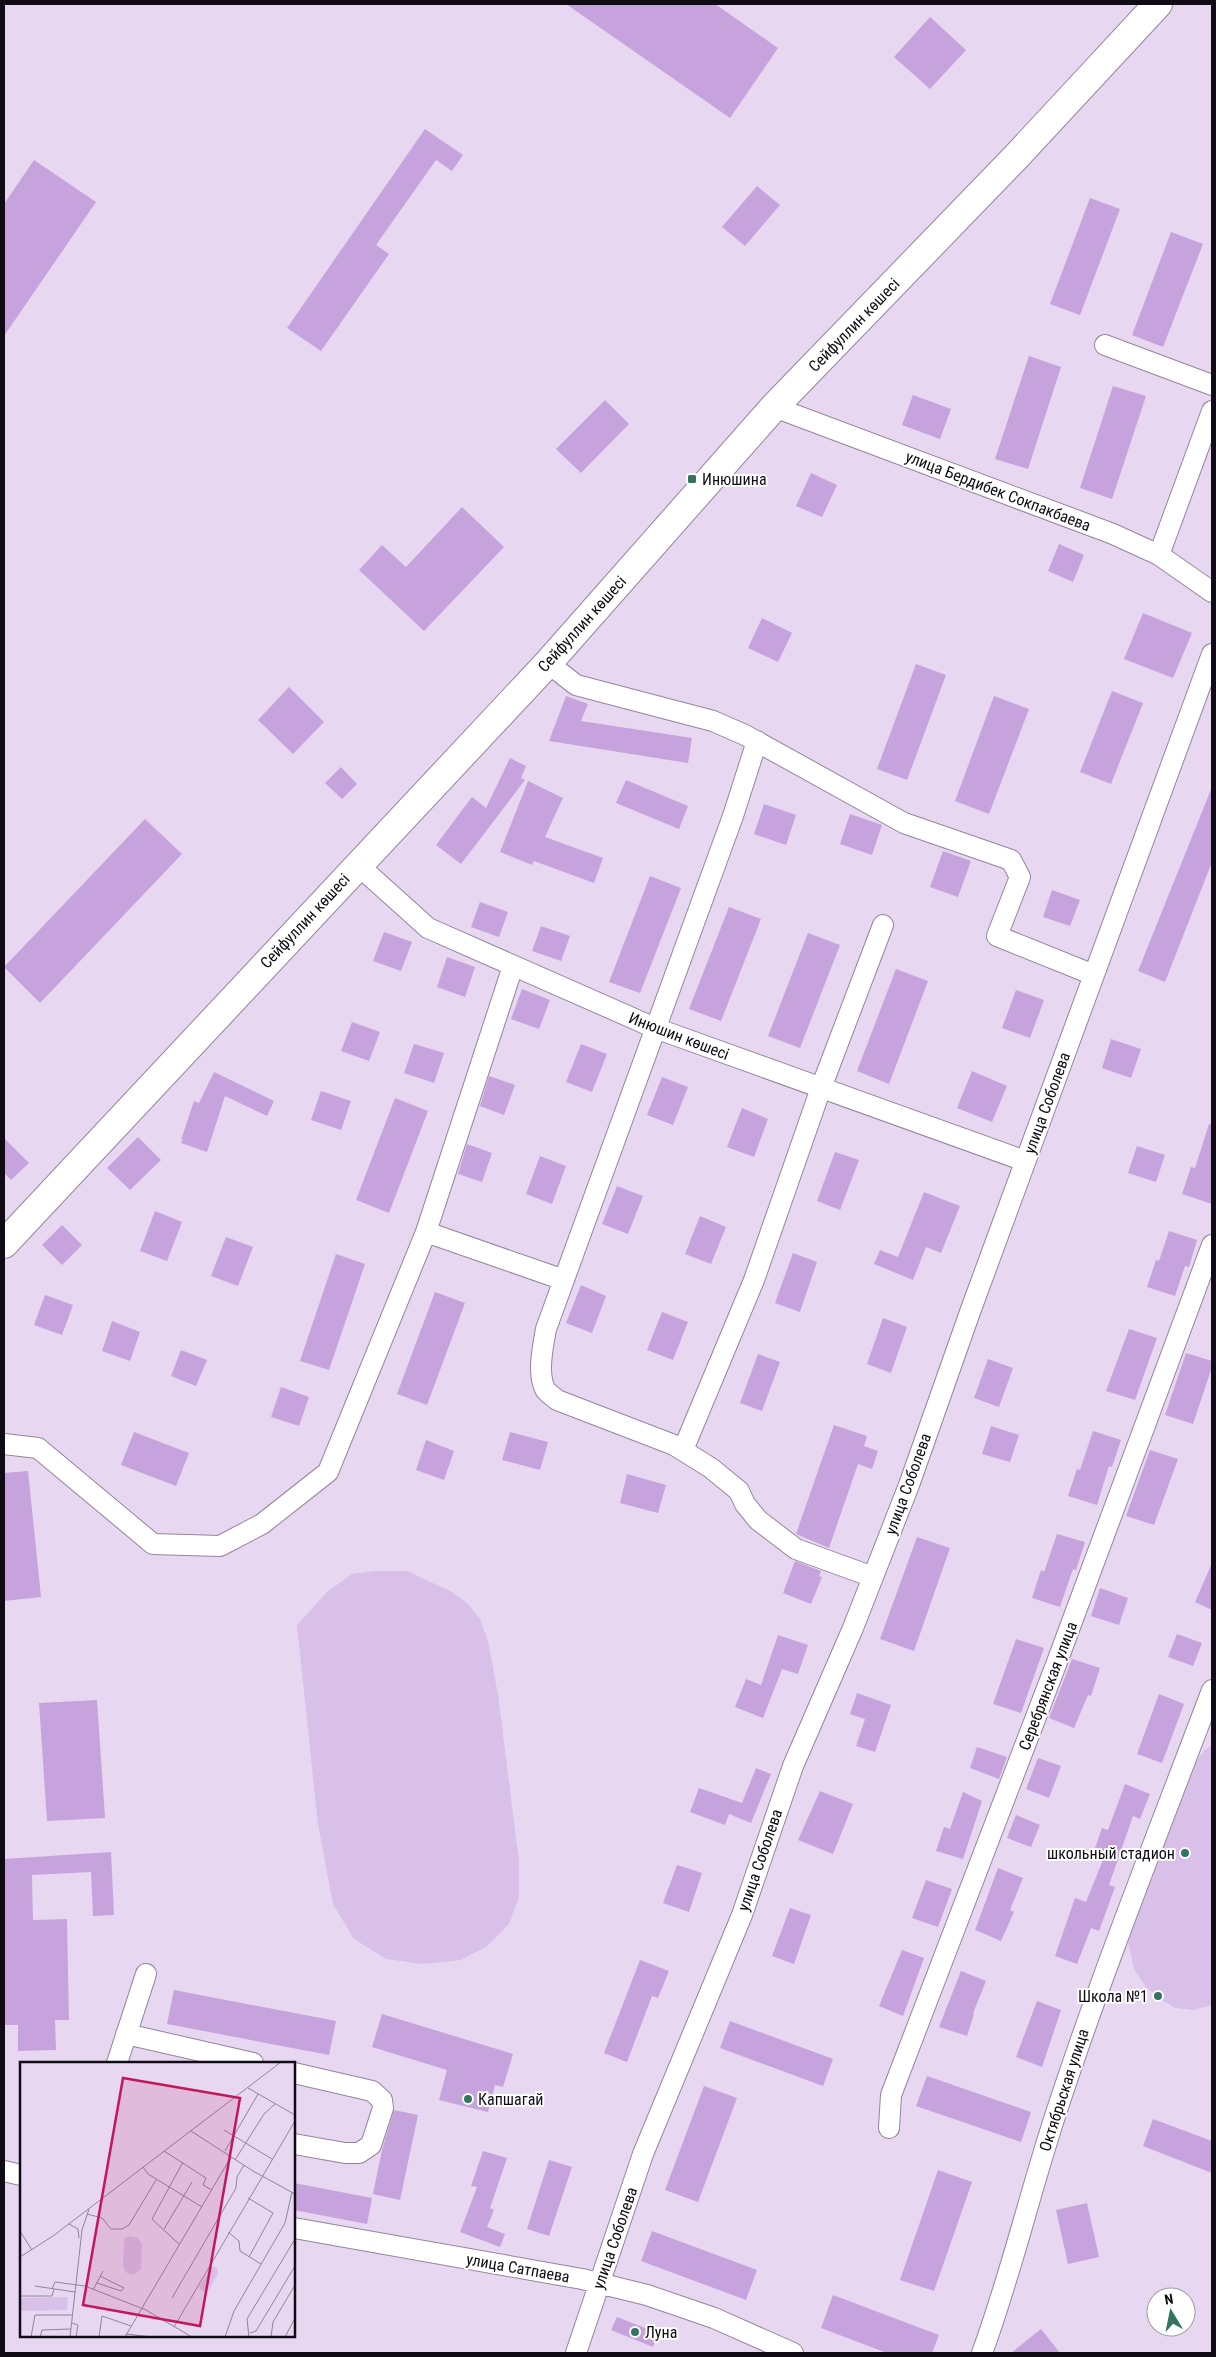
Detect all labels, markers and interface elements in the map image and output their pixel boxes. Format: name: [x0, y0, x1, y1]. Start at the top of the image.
street label: Сейфуллин көшесі: [805, 274, 903, 376]
street label: улица Бердибек Сокпакбаева: [903, 447, 1093, 535]
place label: Инюшина: [702, 470, 767, 489]
marker: Инюшина: [686, 473, 698, 485]
street label: Сейфуллин көшесі: [534, 572, 630, 676]
street label: Сейфуллин көшесі: [256, 870, 354, 972]
street label: Инюшин көшесі: [626, 1008, 732, 1064]
street label: улица Соболева: [1020, 1050, 1074, 1156]
street label: улица Соболева: [881, 1431, 935, 1537]
street label: Серебрянская улица: [1015, 1619, 1081, 1753]
street label: улица Соболева: [734, 1807, 786, 1913]
place label: школьный стадион: [1047, 1844, 1175, 1863]
marker: школьный стадион: [1179, 1847, 1191, 1859]
place label: Школа №1: [1078, 1987, 1148, 2006]
marker: Школа №1: [1152, 1990, 1164, 2002]
street label: Октябрьская улица: [1035, 2026, 1093, 2154]
inset map: [20, 2062, 295, 2337]
place label: Капшагай: [478, 2090, 543, 2109]
marker: Капшагай: [462, 2093, 474, 2105]
street label: улица Соболева: [589, 2185, 641, 2291]
street label: улица Сатпаева: [465, 2250, 571, 2286]
north arrow: [1146, 2287, 1196, 2337]
text: N: [1163, 2291, 1174, 2308]
place label: Луна: [645, 2323, 677, 2342]
marker: Луна: [629, 2326, 641, 2338]

